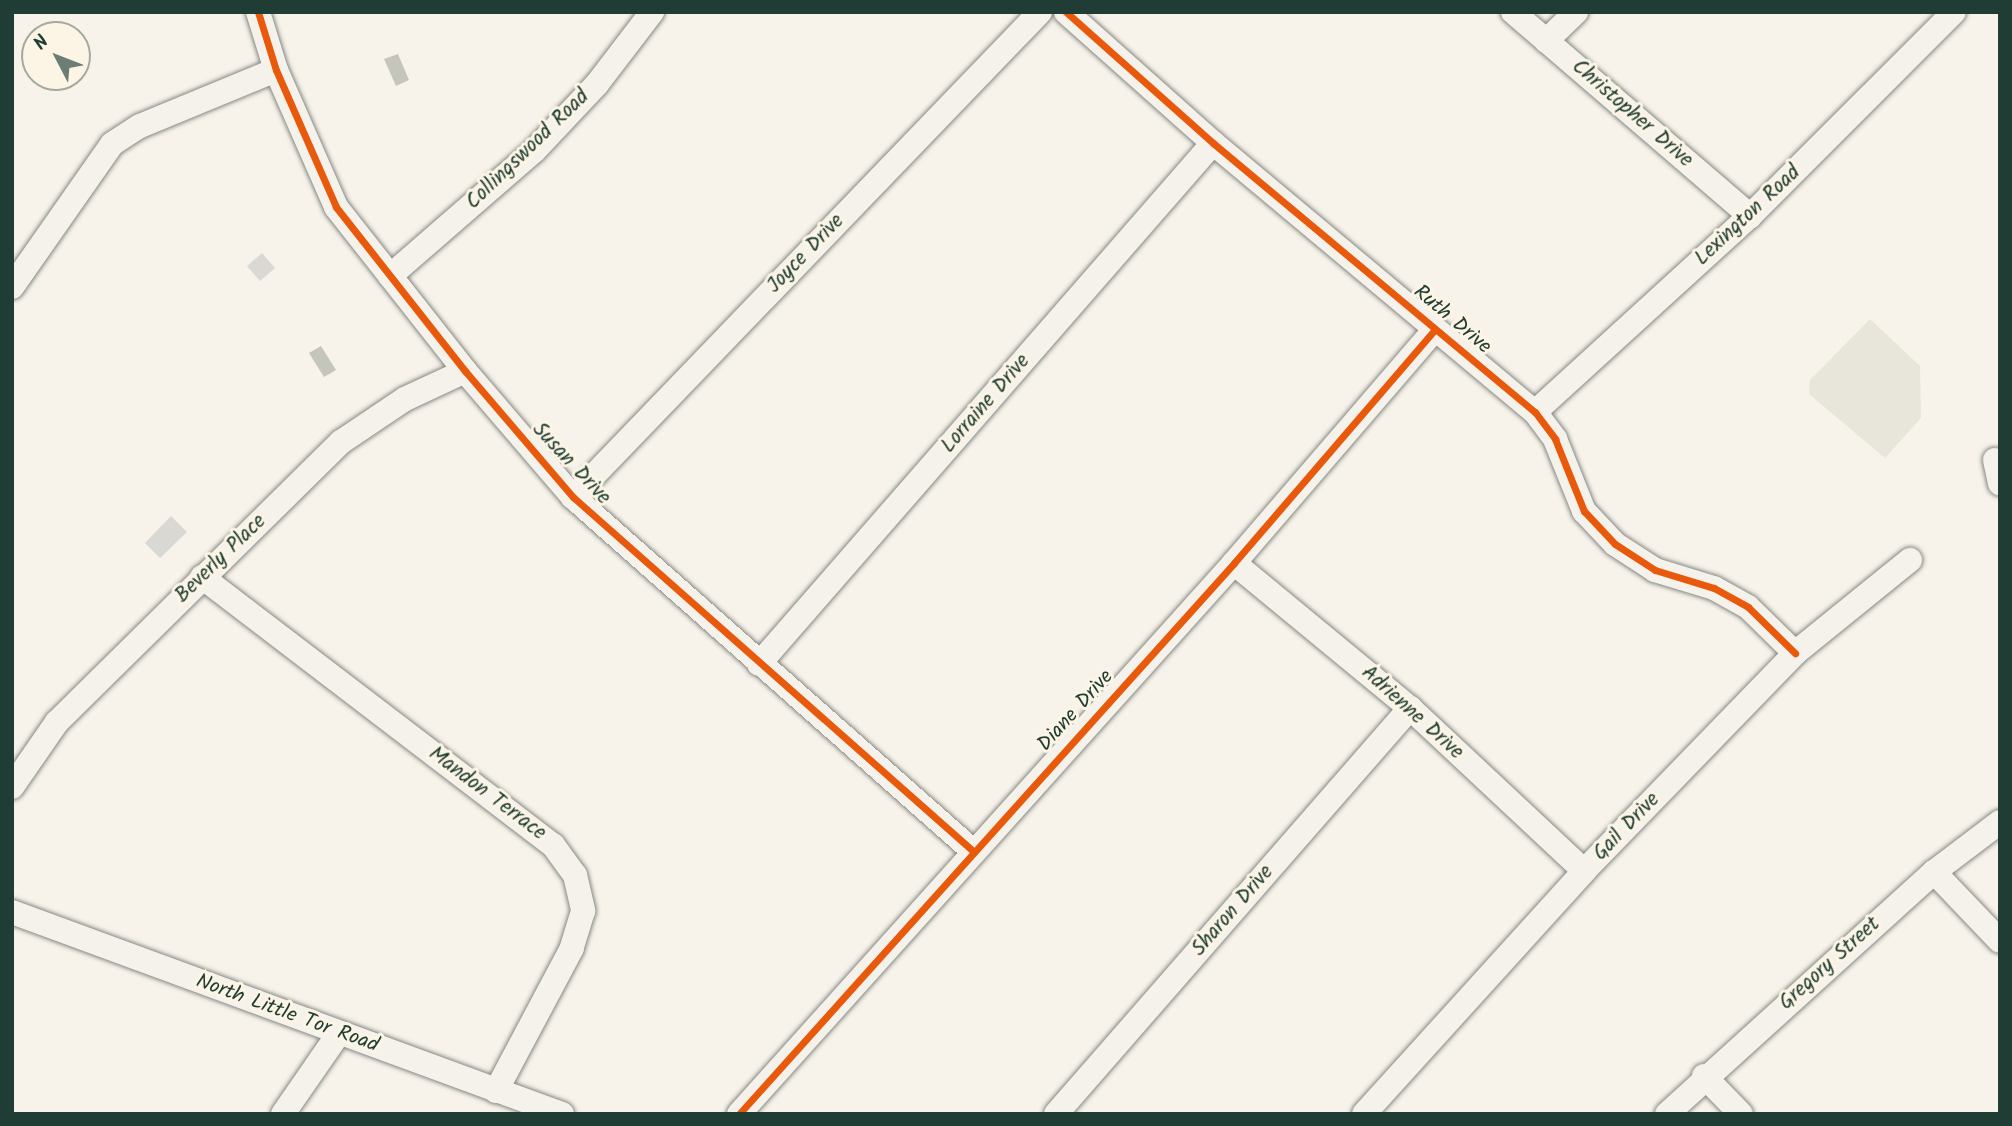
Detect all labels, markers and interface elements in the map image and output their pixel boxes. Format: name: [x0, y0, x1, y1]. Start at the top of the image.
north arrow: [21, 21, 91, 91]
text: N: [27, 29, 57, 58]
street label: Christopher Drive: [1566, 55, 1698, 173]
street label: Collingswood Road: [461, 85, 595, 215]
street label: Lexington Road: [1690, 161, 1806, 271]
street label: Joyce Drive: [762, 209, 850, 299]
street label: Ruth Drive: [1408, 280, 1496, 360]
street label: Lorraine Drive: [936, 349, 1036, 459]
street label: Susan Drive: [527, 418, 615, 510]
street label: Beverly Place: [170, 509, 272, 609]
street label: Adrienne Drive: [1356, 661, 1468, 765]
street label: Diane Drive: [1033, 665, 1119, 757]
street label: Mandon Terrace: [423, 742, 551, 846]
street label: Gail Drive: [1588, 788, 1666, 866]
street label: Sharon Drive: [1187, 860, 1279, 962]
street label: Gregory Street: [1774, 912, 1886, 1016]
street label: North Little Tor Road: [192, 969, 382, 1059]

